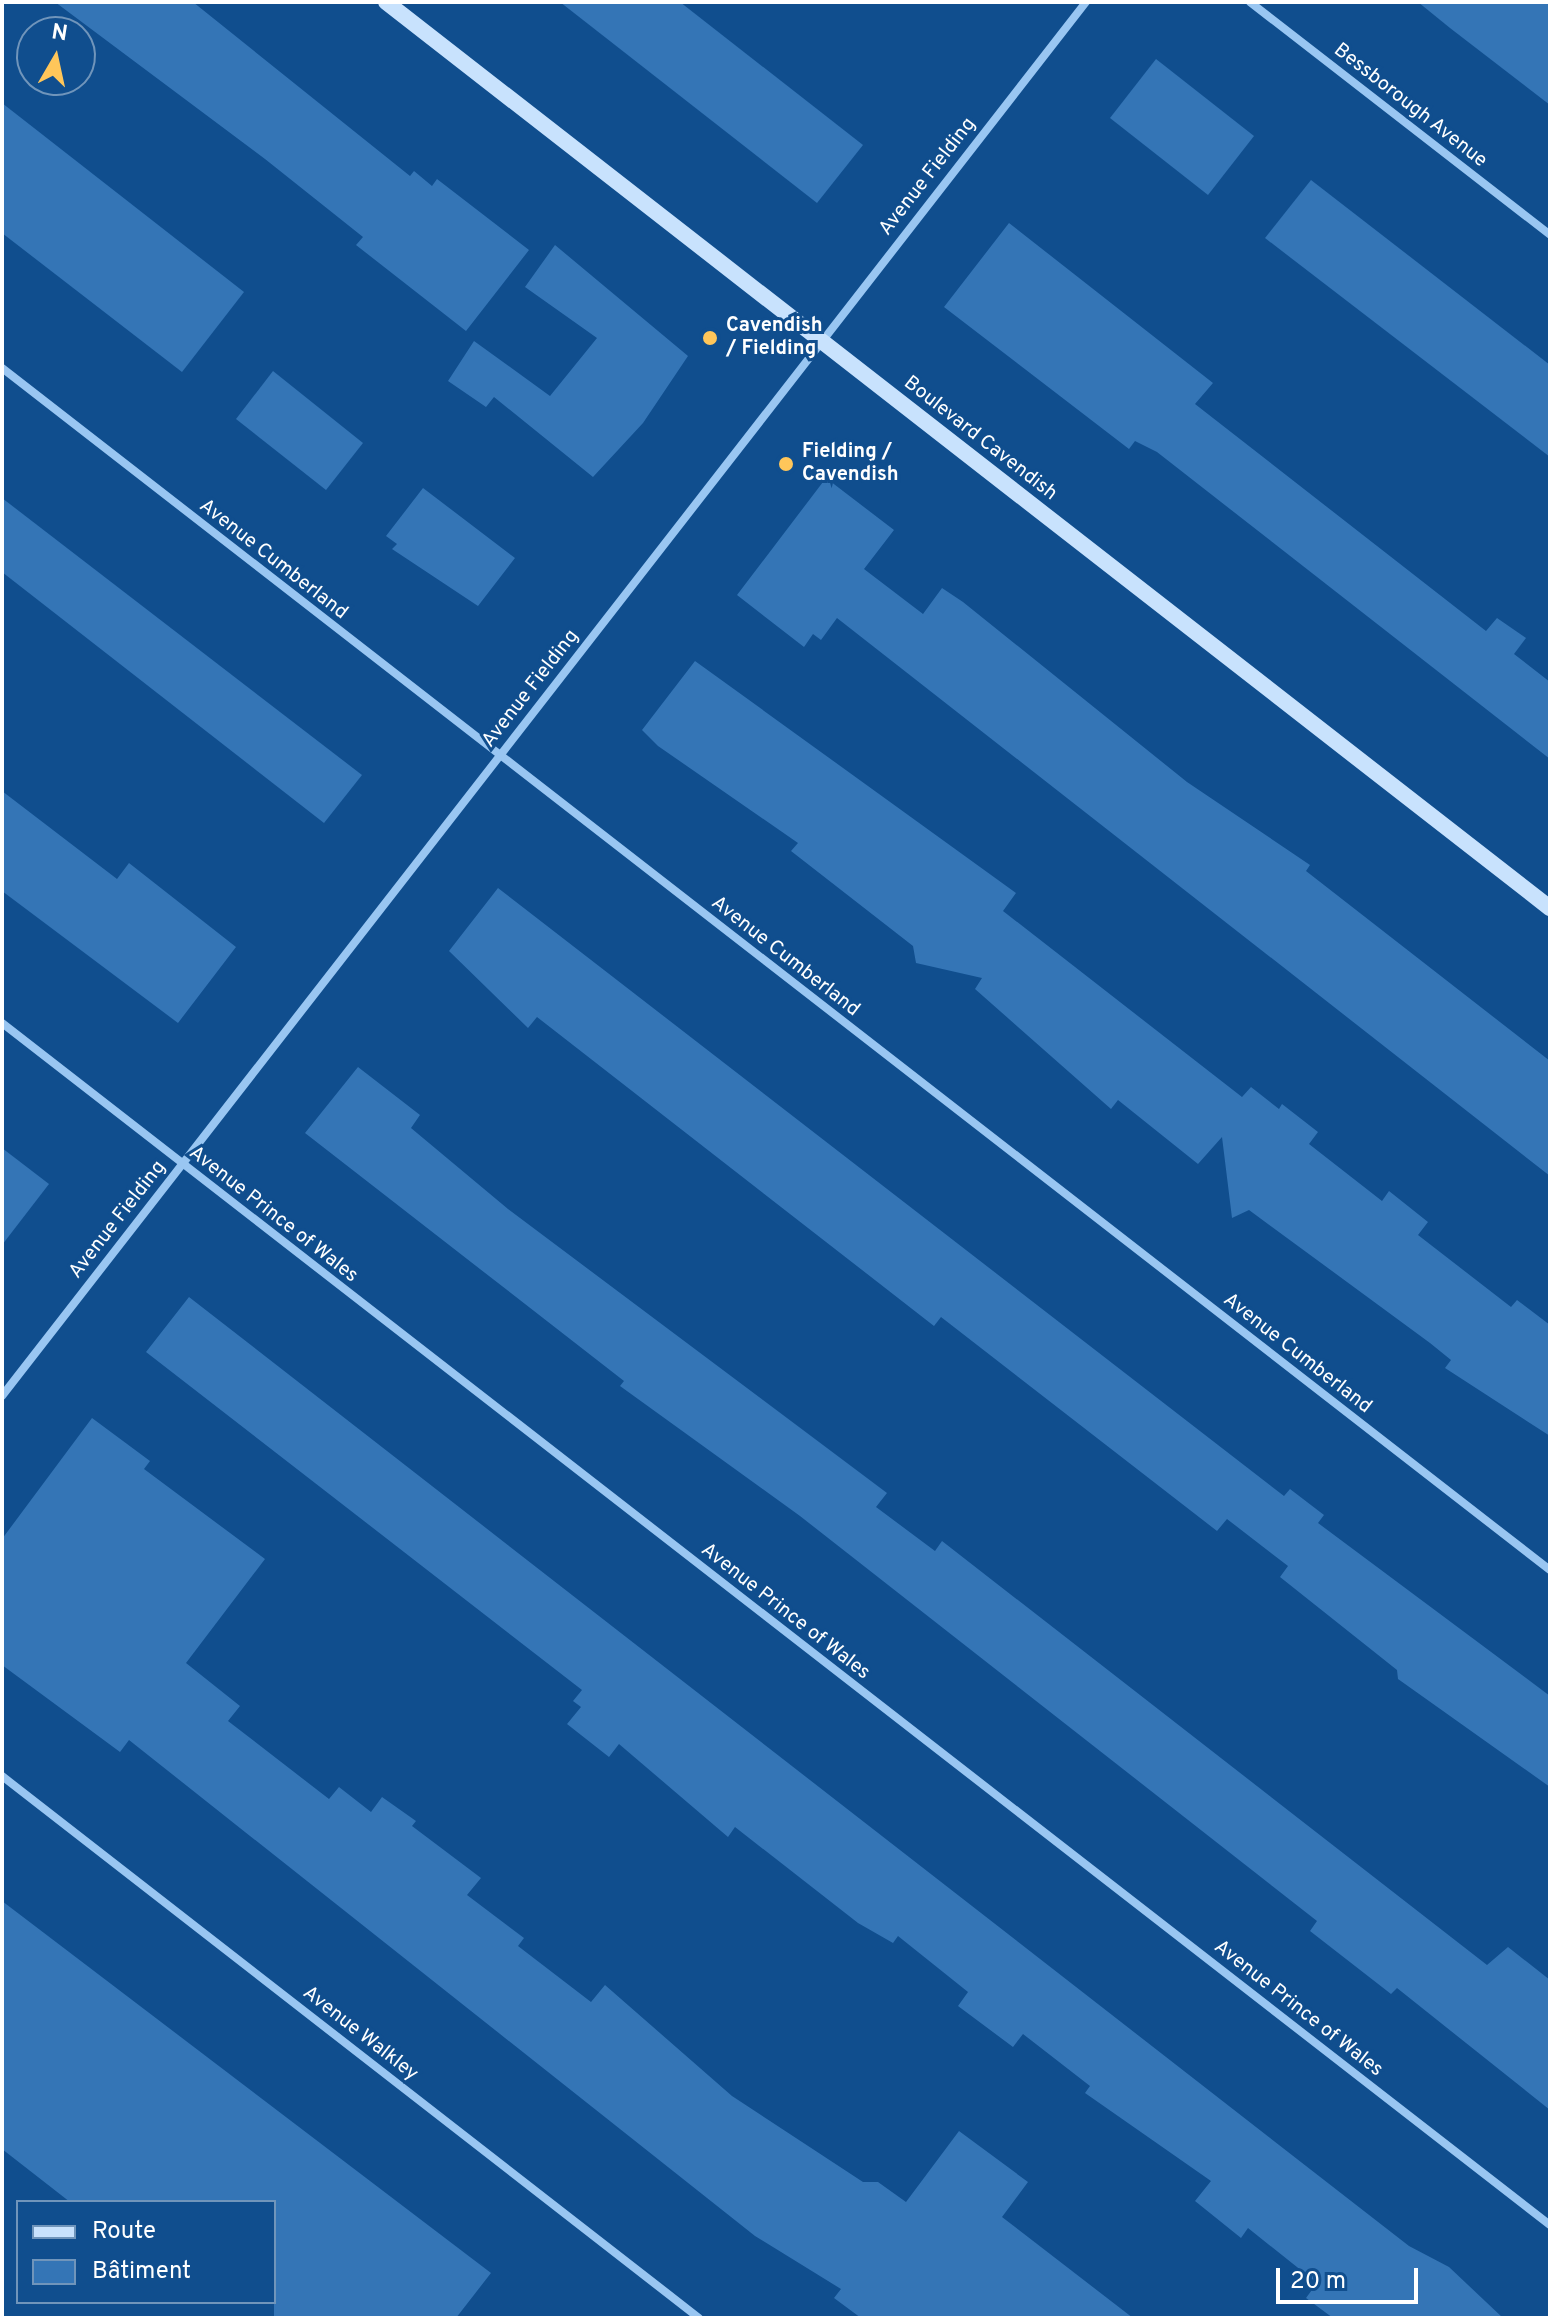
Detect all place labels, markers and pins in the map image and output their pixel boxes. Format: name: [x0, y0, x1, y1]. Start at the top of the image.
place label: Cavendish / Fielding: [726, 314, 823, 361]
marker: Cavendish / Fielding: [701, 329, 719, 347]
place label: Fielding / Cavendish: [802, 440, 899, 487]
marker: Fielding / Cavendish: [777, 455, 795, 473]

